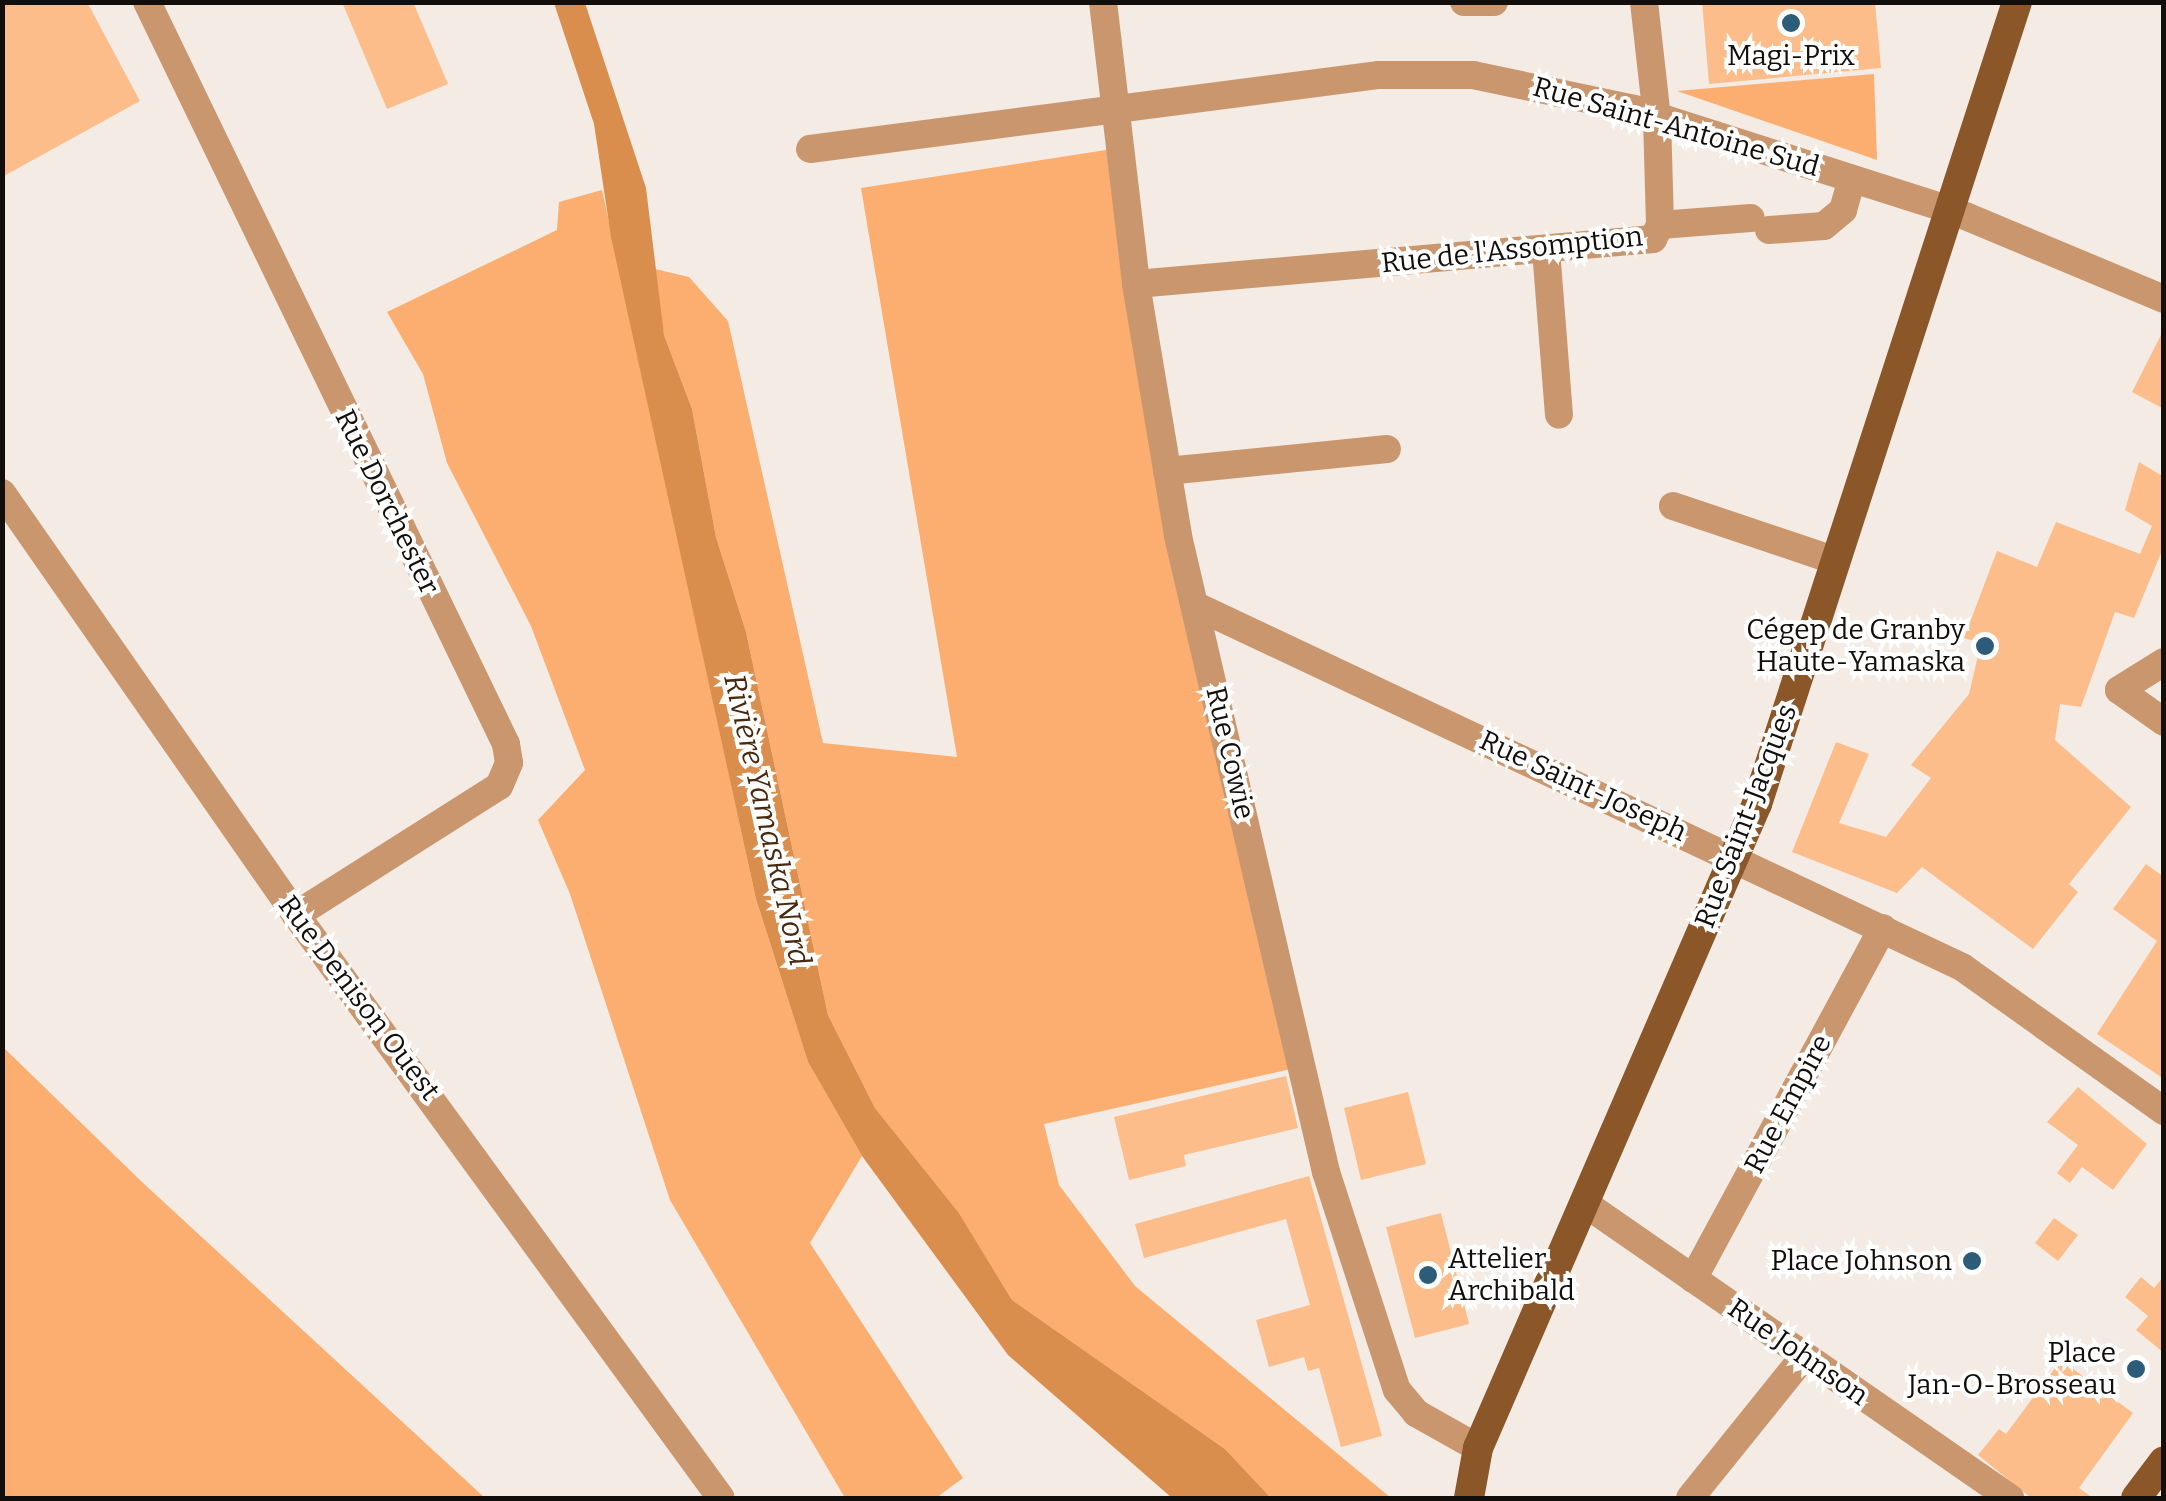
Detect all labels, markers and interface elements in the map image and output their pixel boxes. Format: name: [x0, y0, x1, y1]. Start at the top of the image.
marker: Magi-Prix: [1780, 12, 1802, 34]
place label: Magi-Prix: [1727, 39, 1855, 73]
street label: Rue Saint-Antoine Sud: [1529, 70, 1823, 184]
street label: Rue de l'Assomption: [1379, 220, 1645, 280]
street label: Rue Dorchester: [328, 404, 446, 600]
place label: Cégep de Granby Haute-Yamaska: [1746, 613, 1965, 679]
marker: Cégep de Granby Haute-Yamaska: [1974, 635, 1996, 657]
water label: Rivière Yamaska Nord: [716, 671, 818, 969]
street label: Rue Cowie: [1198, 683, 1262, 823]
street label: Rue Saint-Jacques: [1688, 699, 1804, 933]
street label: Rue Saint-Joseph: [1474, 723, 1692, 849]
street label: Rue Denison Ouest: [271, 889, 447, 1107]
street label: Rue Empire: [1737, 1029, 1839, 1179]
place label: Attelier Archibald: [1448, 1242, 1575, 1308]
place label: Place Johnson: [1771, 1244, 1952, 1278]
marker: Place Johnson: [1961, 1250, 1983, 1272]
marker: Attelier Archibald: [1417, 1264, 1439, 1286]
street label: Rue Johnson: [1721, 1291, 1875, 1413]
place label: Place Jan-O-Brosseau: [1908, 1336, 2116, 1402]
marker: Place Jan-O-Brosseau: [2125, 1358, 2147, 1380]

